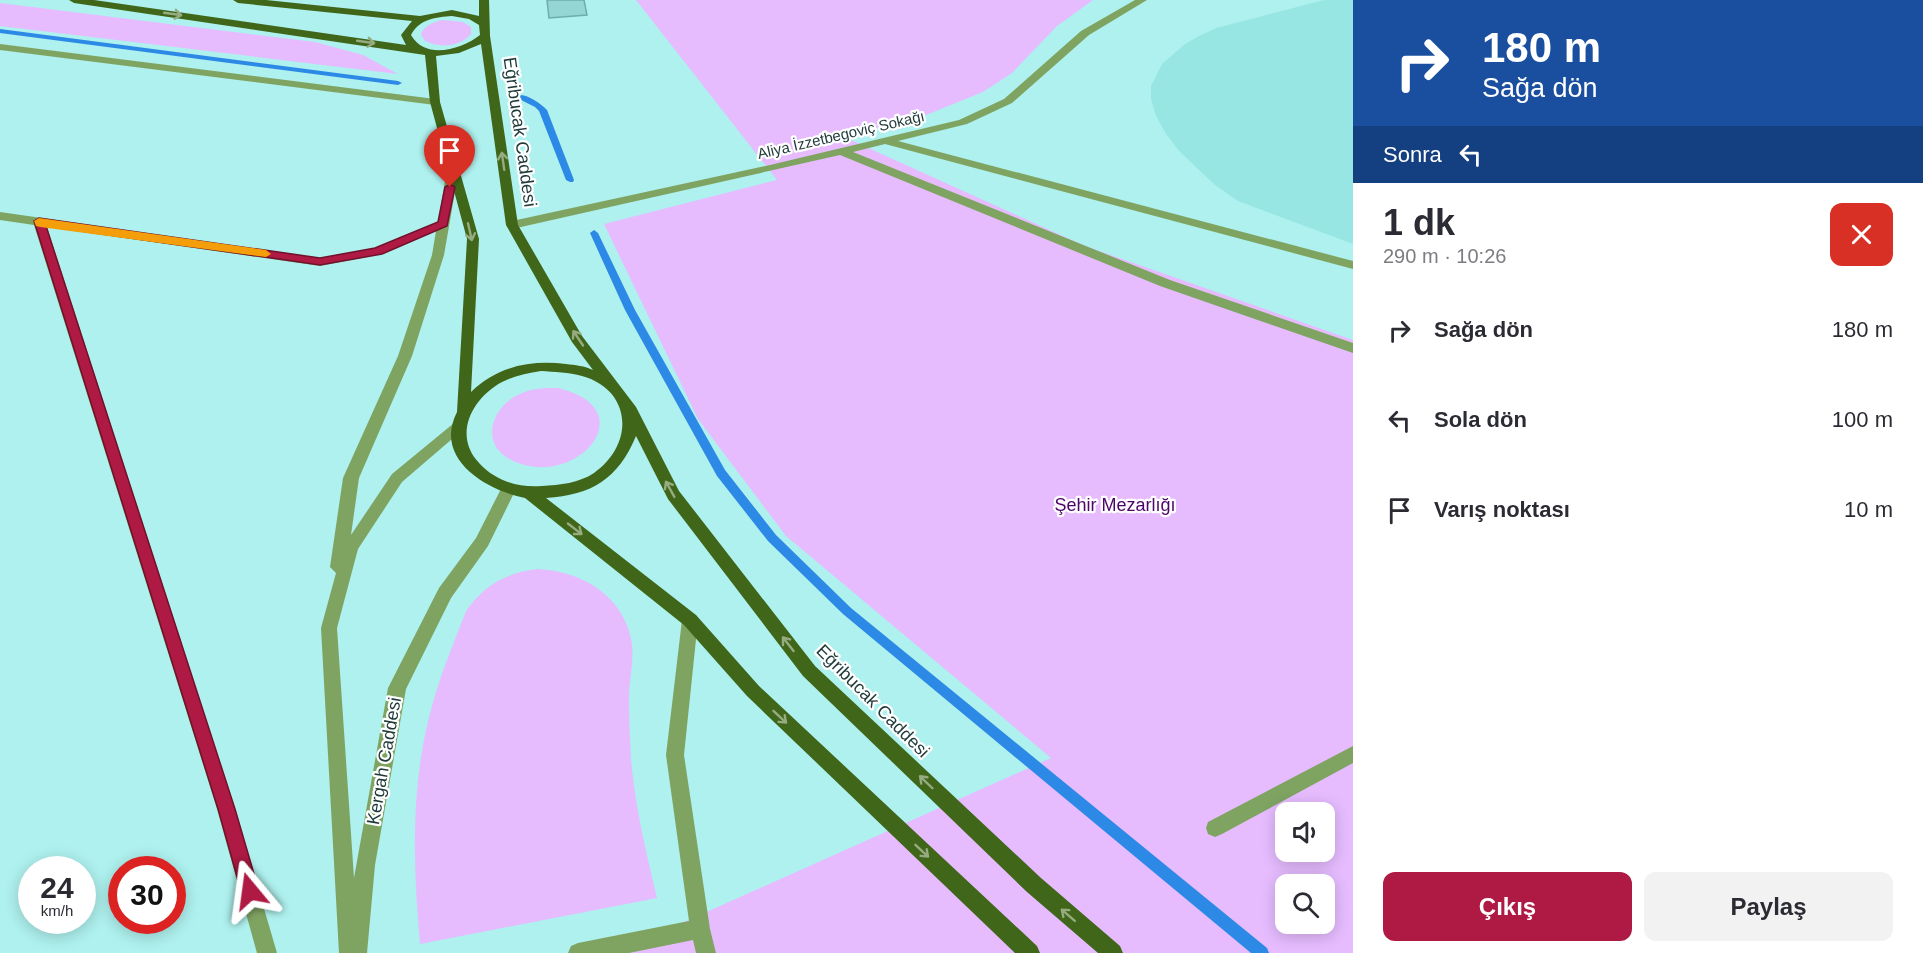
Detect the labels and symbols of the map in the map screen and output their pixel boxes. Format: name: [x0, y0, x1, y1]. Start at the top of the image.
one-way arrow: [163, 9, 183, 20]
one-way arrow: [356, 37, 376, 48]
street label: Eğribucak Caddesi: [500, 56, 540, 208]
street label: Aliya İzzetbegoviç Sokağı: [756, 107, 926, 162]
pin: [424, 125, 475, 187]
one-way arrow: [498, 152, 509, 172]
one-way arrow: [465, 222, 477, 241]
one-way arrow: [572, 330, 584, 347]
one-way arrow: [664, 481, 676, 498]
park label: Şehir Mezarlığı: [1054, 495, 1176, 515]
one-way arrow: [567, 523, 583, 536]
one-way arrow: [782, 636, 795, 652]
street label: Eğribucak Caddesi: [813, 641, 933, 761]
street label: Kergah Caddesi: [363, 696, 405, 826]
one-way arrow: [773, 710, 788, 724]
one-way arrow: [918, 775, 933, 789]
one-way arrow: [914, 844, 929, 858]
speed limit sign: 30: [108, 856, 186, 934]
position arrow: [218, 859, 282, 923]
one-way arrow: [1061, 908, 1076, 922]

